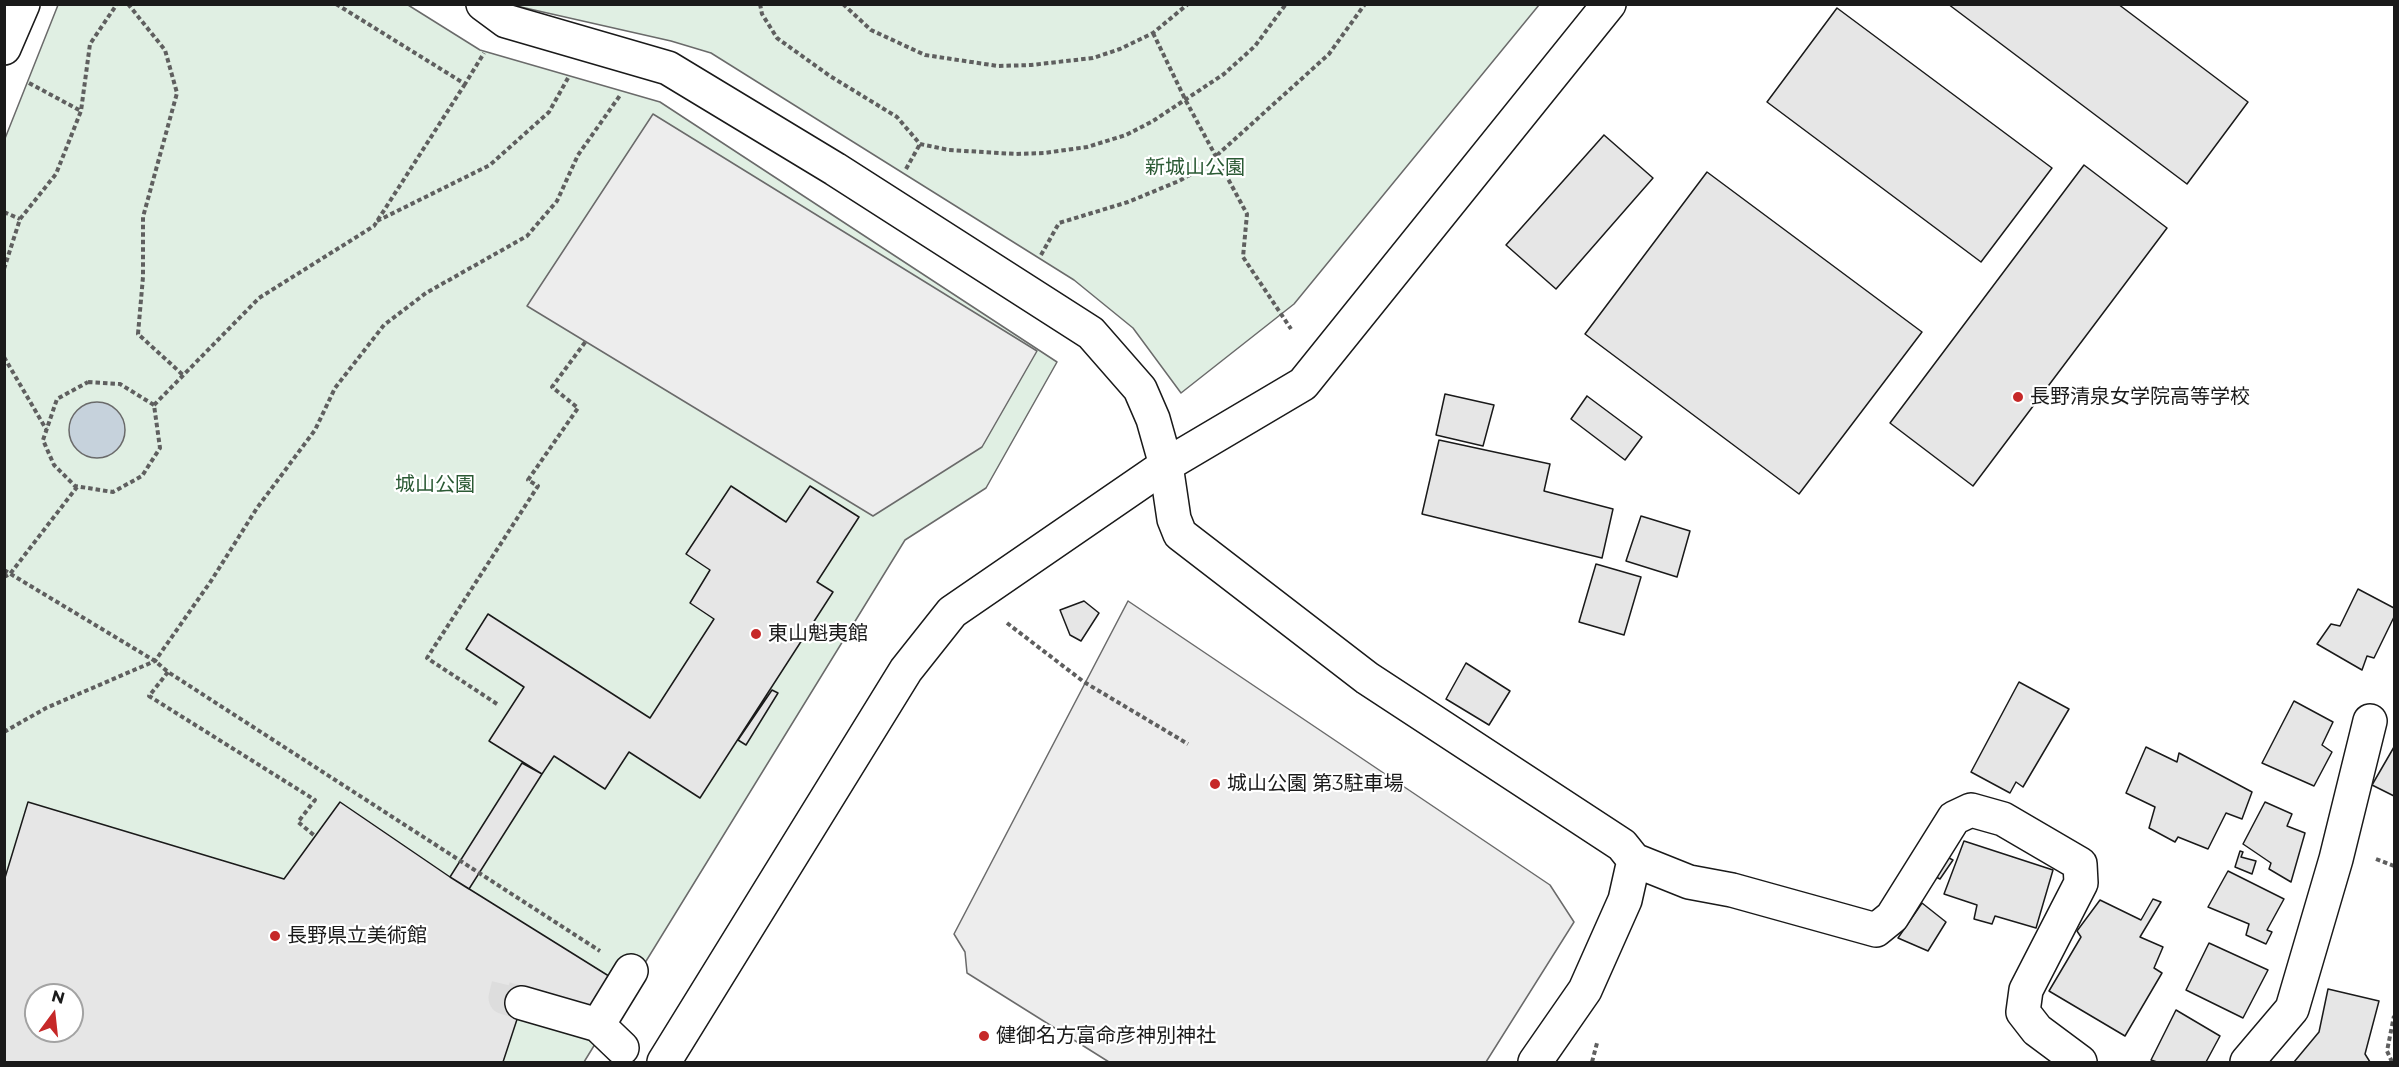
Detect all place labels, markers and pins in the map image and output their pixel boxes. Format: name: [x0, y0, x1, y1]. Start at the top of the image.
place label: 長野清泉女学院高等学校: [2030, 385, 2250, 409]
marker: 長野清泉女学院高等学校: [2011, 390, 2025, 404]
place label: 東山魁夷館: [768, 622, 868, 646]
marker: 東山魁夷館: [749, 627, 763, 641]
place label: 城山公園 第3駐車場: [1227, 772, 1404, 796]
marker: 城山公園 第3駐車場: [1208, 777, 1222, 791]
place label: 長野県立美術館: [287, 924, 427, 948]
marker: 長野県立美術館: [268, 929, 282, 943]
place label: 健御名方富命彦神別神社: [996, 1024, 1216, 1048]
marker: 健御名方富命彦神別神社: [977, 1029, 991, 1043]

